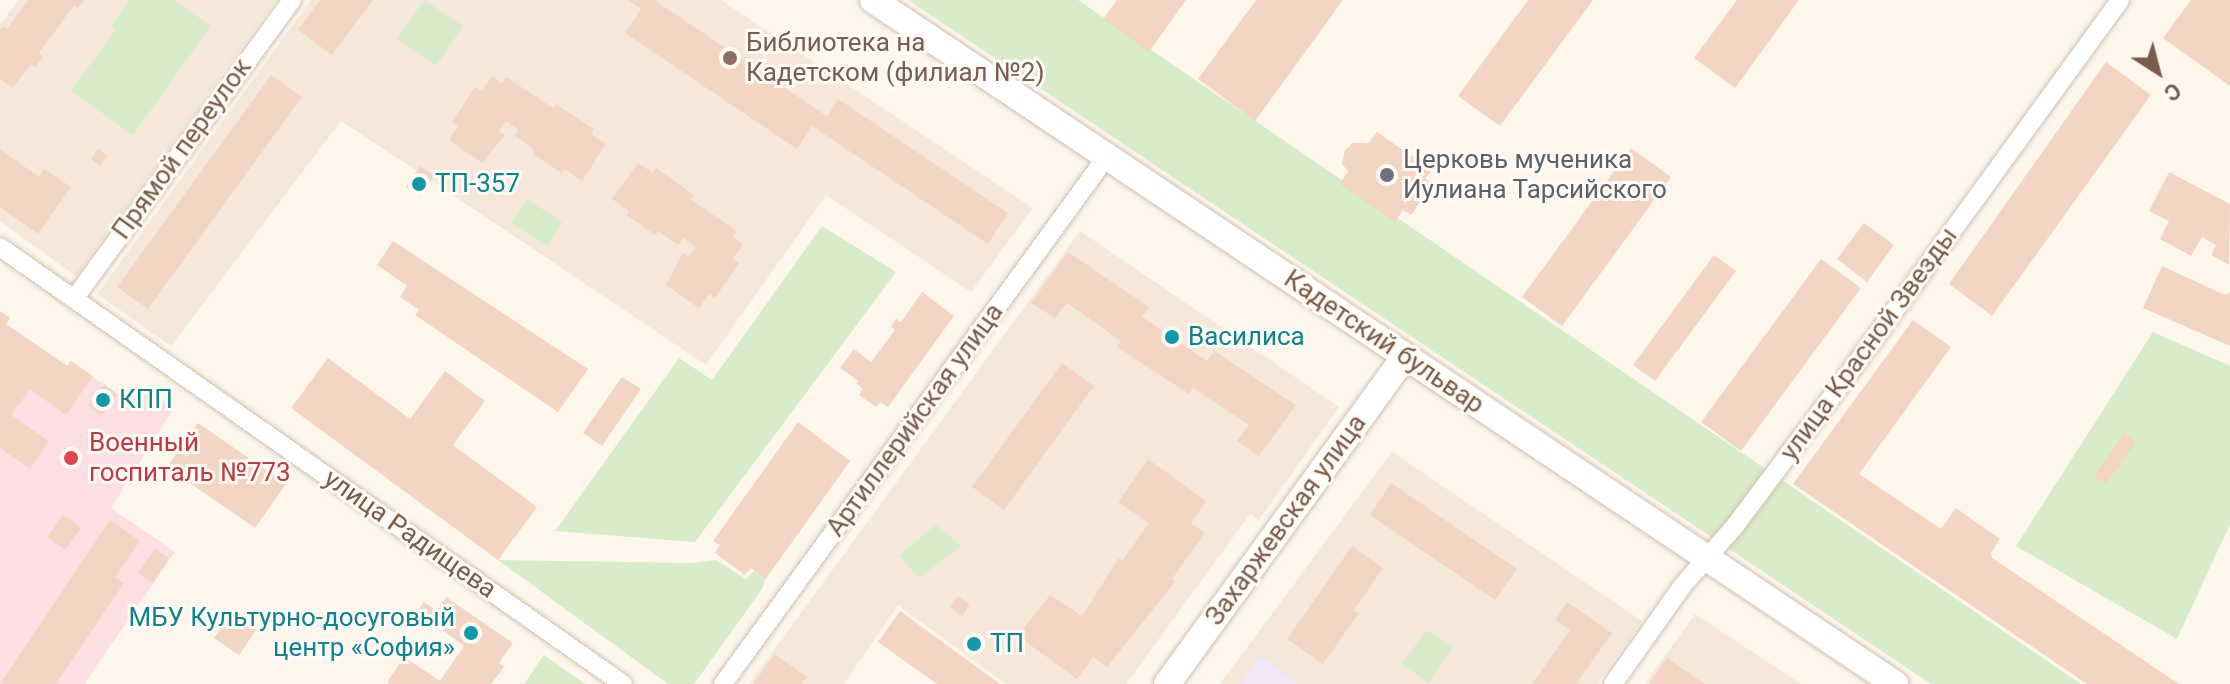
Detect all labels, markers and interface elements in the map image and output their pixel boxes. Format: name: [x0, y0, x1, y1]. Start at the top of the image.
place label: Библиотека на Кадетском (филиал №2): [746, 27, 1044, 88]
north arrow: [2118, 32, 2198, 112]
marker: Библиотека на Кадетском (филиал №2): [721, 49, 739, 67]
street label: Прямой переулок: [106, 53, 258, 245]
text: С: [2159, 77, 2186, 106]
place label: Церковь мученика Иулиана Тарсийского: [1403, 144, 1667, 206]
marker: Церковь мученика Иулиана Тарсийского: [1378, 166, 1396, 184]
place label: ТП-357: [435, 168, 520, 200]
marker: ТП-357: [410, 175, 428, 193]
street label: улица Красной Звезды: [1774, 221, 1964, 467]
street label: Кадетский бульвар: [1278, 263, 1490, 421]
street label: Артиллерийская улица: [820, 297, 1010, 543]
place label: Василиса: [1188, 321, 1305, 353]
marker: Василиса: [1163, 328, 1181, 346]
place label: КПП: [119, 384, 173, 416]
marker: КПП: [94, 391, 112, 409]
street label: Захаржевская улица: [1199, 408, 1373, 632]
place label: Военный госпиталь №773: [89, 427, 291, 488]
marker: Военный госпиталь №773: [60, 447, 82, 469]
street label: улица Радищева: [318, 463, 502, 605]
place label: МБУ Культурно-досуговый центр «София»: [129, 602, 455, 664]
marker: МБУ Культурно-досуговый центр «София»: [462, 624, 480, 642]
place label: ТП: [990, 628, 1024, 660]
marker: ТП: [965, 635, 983, 653]

